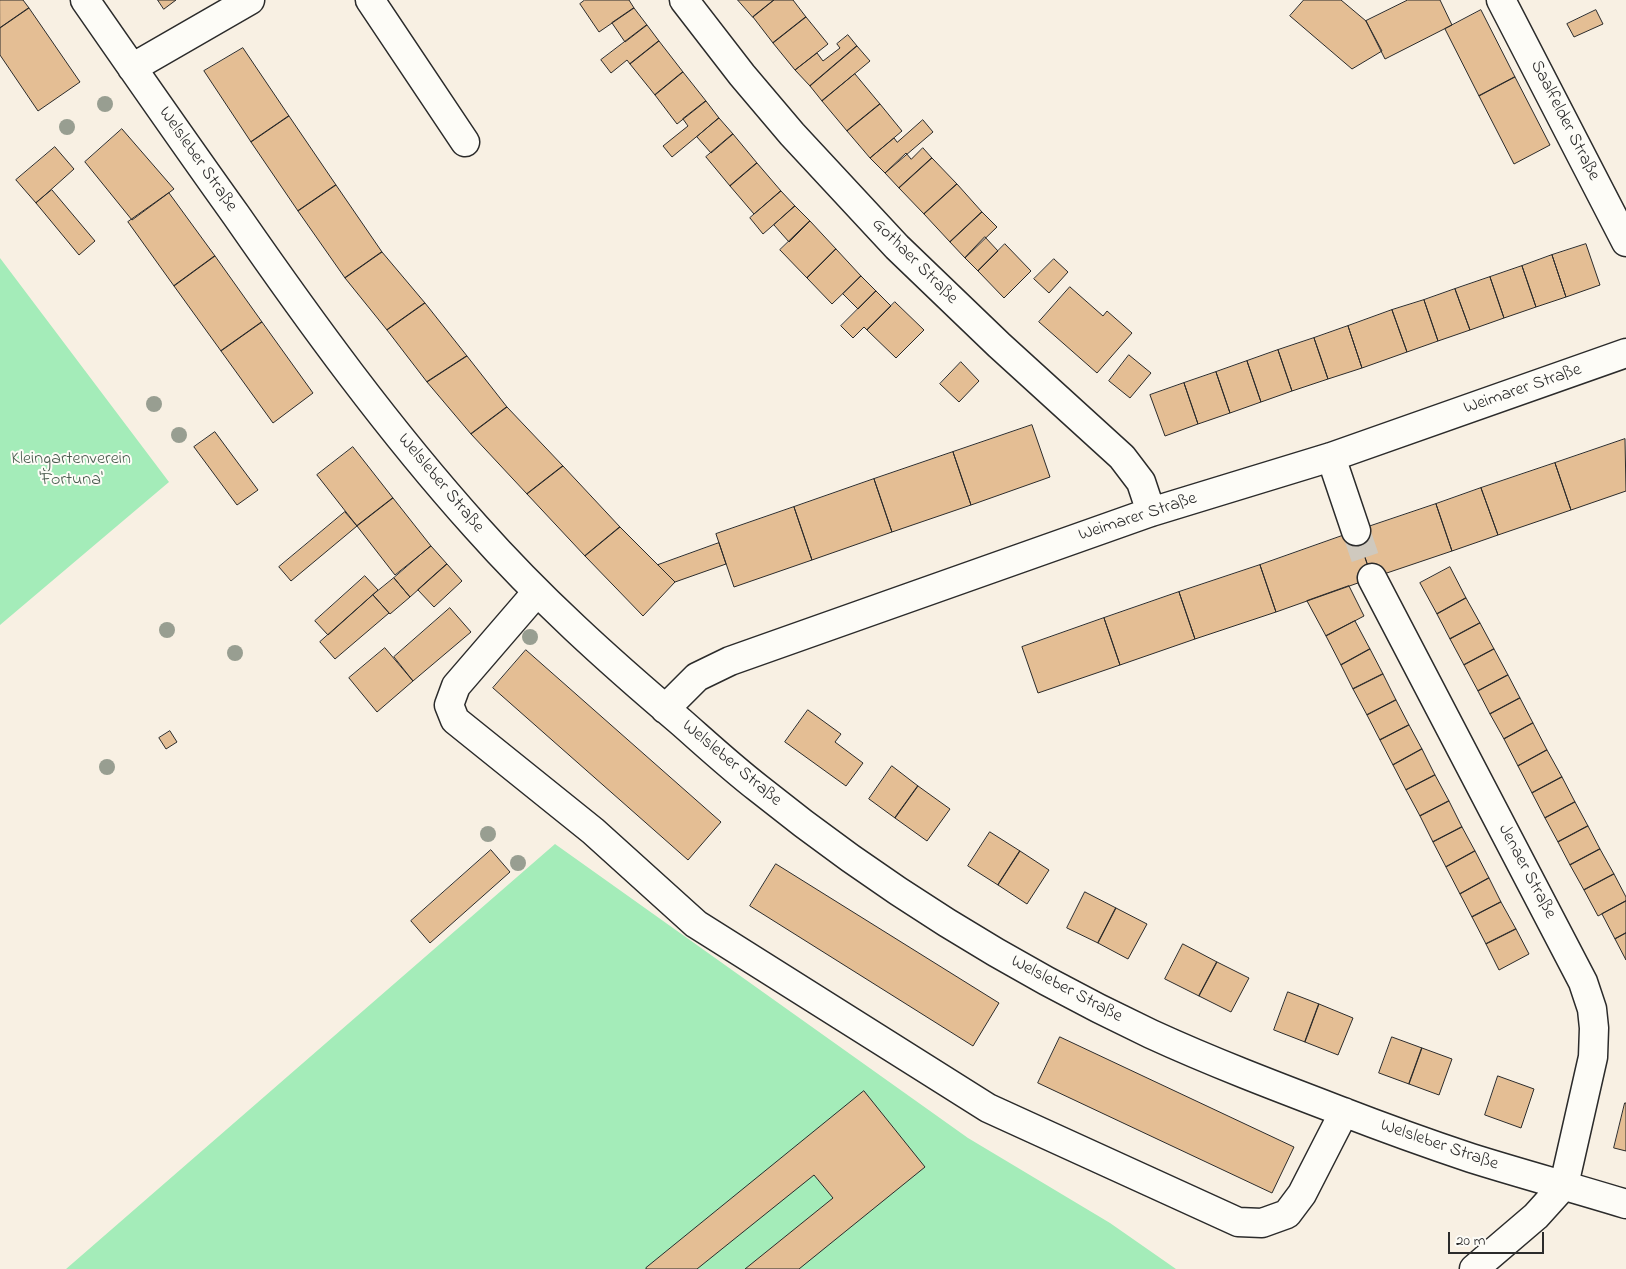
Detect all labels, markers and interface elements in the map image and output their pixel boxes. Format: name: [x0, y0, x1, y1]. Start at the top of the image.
street label: Saalfelder Straße: [1524, 57, 1604, 185]
street label: Welsleber Straße: [153, 103, 241, 217]
street label: Gothaer Straße: [866, 214, 962, 310]
street label: Weimarer Straße: [1461, 360, 1585, 420]
street label: Welsleber Straße: [392, 430, 488, 538]
park label: Kleingartenverein 'Fortuna': [11, 449, 131, 492]
street label: Weimarer Straße: [1076, 489, 1200, 547]
street label: Welsleber Straße: [677, 716, 785, 812]
street label: Jenaer Straße: [1492, 821, 1560, 923]
street label: Welsleber Straße: [1006, 952, 1126, 1028]
street label: Welsleber Straße: [1377, 1116, 1501, 1176]
scale bar: [1451, 1222, 1547, 1254]
text: 20 m: [1456, 1230, 1485, 1252]

